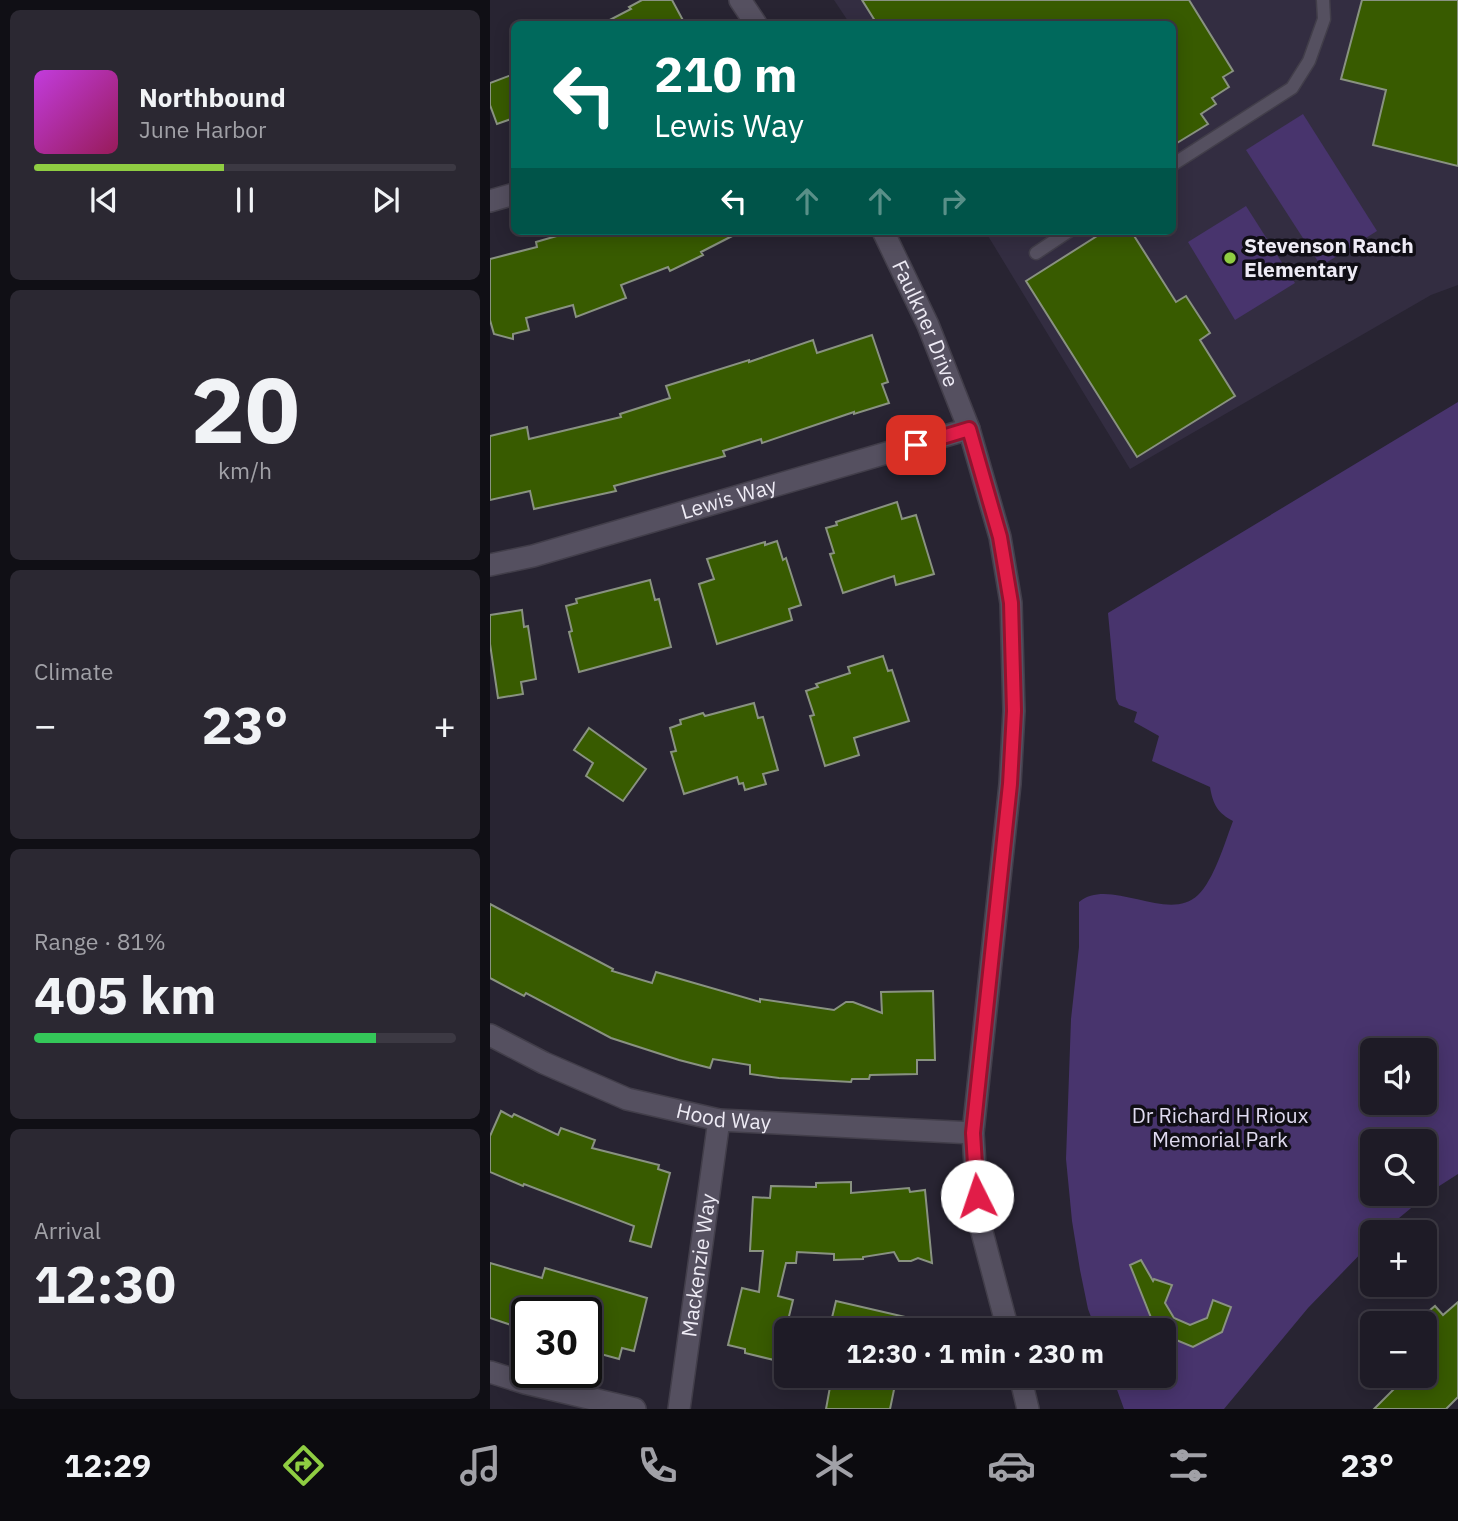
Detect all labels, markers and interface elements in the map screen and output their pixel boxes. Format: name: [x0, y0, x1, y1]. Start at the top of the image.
text: 210 m: [654, 42, 798, 105]
icon: left: [539, 49, 630, 140]
text: Northbound: [139, 80, 286, 114]
text: Lewis Way: [654, 104, 804, 146]
text: June Harbor: [139, 114, 267, 144]
icon: previous: [85, 181, 123, 219]
icon: pause: [226, 181, 264, 219]
icon: next: [367, 181, 405, 219]
icon: left: [715, 182, 753, 220]
icon: ahead: [788, 182, 826, 220]
icon: ahead: [861, 182, 899, 220]
icon: right: [934, 182, 972, 220]
place label: Stevenson Ranch Elementary: [1244, 231, 1414, 283]
marker: Stevenson Ranch Elementary: [1222, 250, 1238, 266]
street label: Faulkner Drive: [886, 255, 966, 391]
text: 20: [190, 350, 300, 468]
pin: [886, 415, 946, 475]
icon: arrive: [897, 426, 935, 464]
text: km/h: [218, 455, 272, 485]
street label: Lewis Way: [677, 471, 780, 525]
text: Climate: [34, 656, 113, 686]
text: 23°: [202, 691, 288, 758]
text: −: [34, 700, 57, 749]
text: +: [433, 700, 456, 749]
text: Range · 81%: [34, 926, 166, 956]
text: 405 km: [34, 961, 216, 1028]
map controls: [1360, 1038, 1437, 1388]
button: sound: [1360, 1038, 1437, 1115]
street label: Hood Way: [674, 1096, 772, 1136]
park label: Dr Richard H Rioux Memorial Park: [1132, 1101, 1309, 1153]
button: search: [1360, 1129, 1437, 1206]
position arrow: [940, 1159, 1014, 1233]
street label: Mackenzie Way: [674, 1191, 722, 1339]
text: Arrival: [34, 1215, 101, 1245]
button: +: [1360, 1220, 1437, 1297]
text: 12:30: [34, 1250, 176, 1317]
speed limit sign: 30: [511, 1297, 602, 1388]
button: −: [1360, 1311, 1437, 1388]
text: 12:30 · 1 min · 230 m: [846, 1336, 1104, 1370]
icon: directions: [279, 1441, 328, 1490]
icon: music: [456, 1441, 505, 1490]
icon: phone: [633, 1441, 682, 1490]
icon: climate: [810, 1441, 859, 1490]
icon: car: [987, 1441, 1036, 1490]
icon: filters: [1164, 1441, 1213, 1490]
text: 12:29: [64, 1444, 151, 1486]
text: 23°: [1341, 1444, 1394, 1486]

